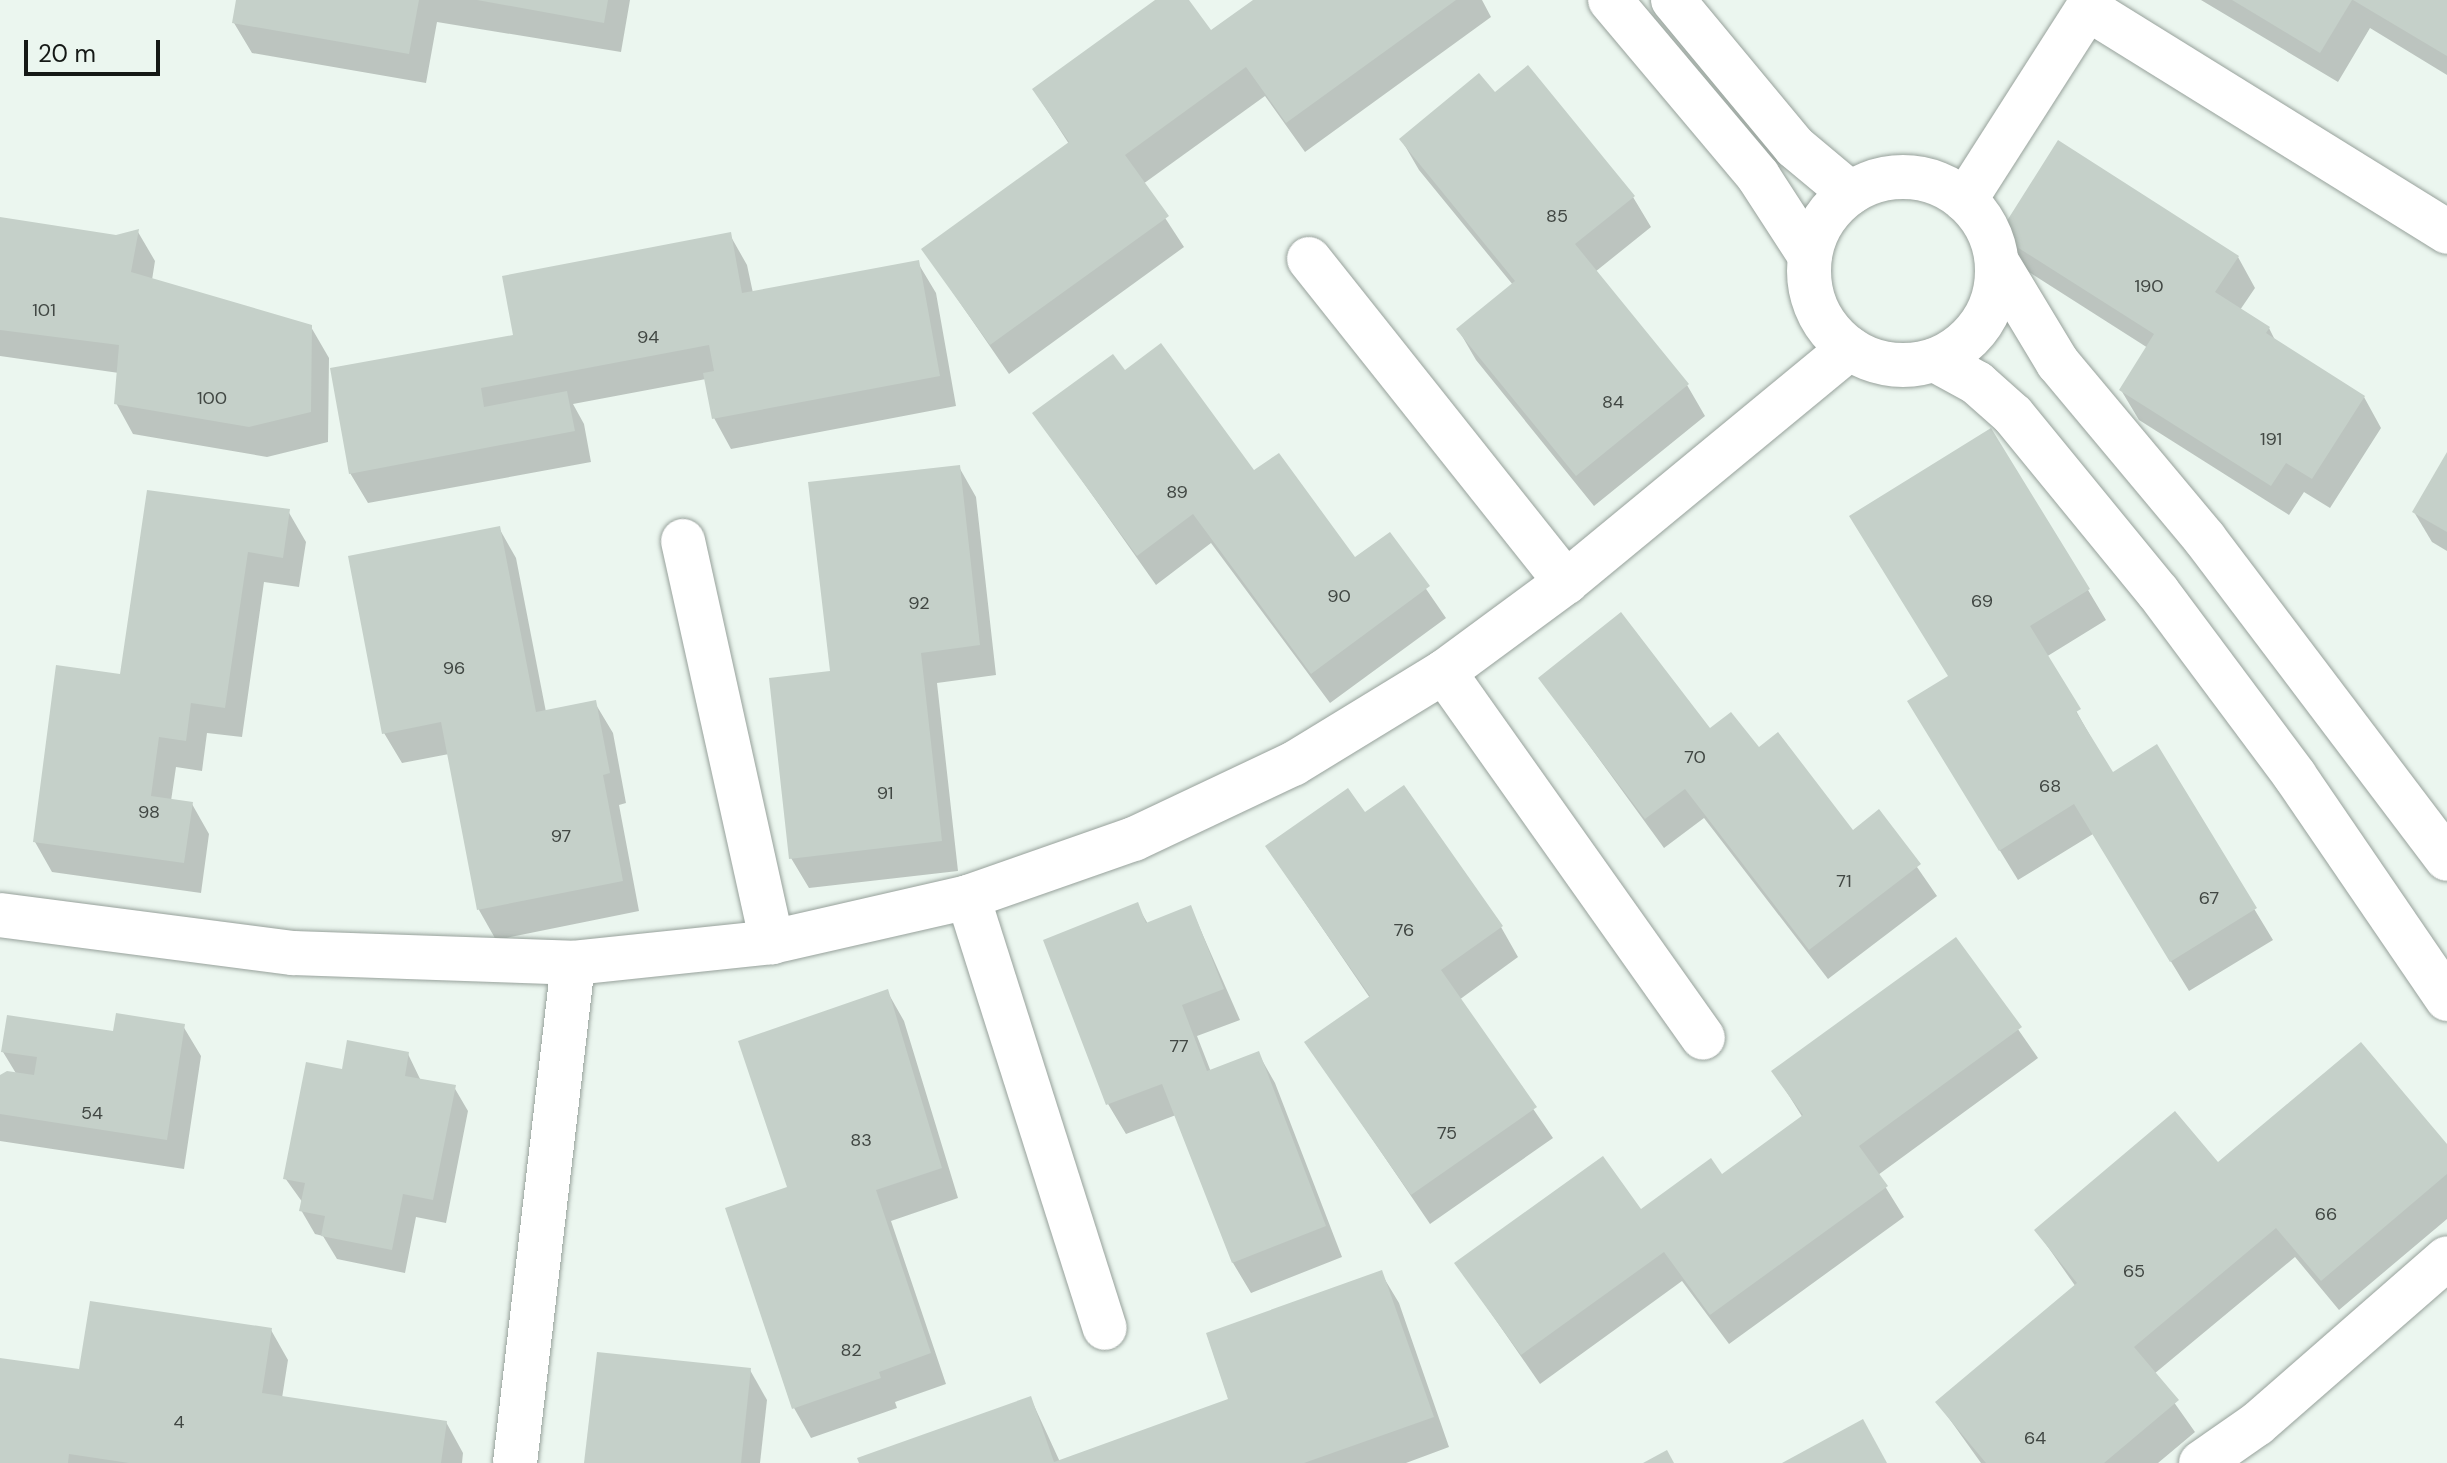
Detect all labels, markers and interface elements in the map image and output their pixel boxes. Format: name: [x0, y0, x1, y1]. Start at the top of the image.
scale bar: [28, 24, 164, 74]
text: 20 m: [38, 38, 96, 69]
house number: 85: [1546, 205, 1568, 227]
house number: 190: [2134, 275, 2164, 297]
house number: 101: [32, 299, 56, 321]
house number: 94: [637, 326, 659, 348]
house number: 100: [197, 387, 227, 409]
house number: 84: [1602, 391, 1624, 413]
house number: 191: [2260, 428, 2282, 450]
house number: 89: [1166, 481, 1188, 503]
house number: 90: [1327, 585, 1351, 607]
house number: 69: [1971, 590, 1993, 612]
house number: 92: [908, 592, 930, 614]
house number: 96: [443, 657, 465, 679]
house number: 70: [1684, 746, 1706, 768]
house number: 68: [2039, 775, 2061, 797]
house number: 91: [877, 782, 893, 804]
house number: 98: [138, 801, 160, 823]
house number: 97: [551, 825, 571, 847]
house number: 71: [1836, 870, 1852, 892]
house number: 67: [2199, 887, 2219, 909]
house number: 76: [1394, 919, 1414, 941]
house number: 77: [1169, 1035, 1189, 1057]
house number: 54: [81, 1102, 103, 1124]
house number: 75: [1437, 1122, 1457, 1144]
house number: 83: [850, 1129, 872, 1151]
house number: 66: [2315, 1203, 2337, 1225]
house number: 65: [2123, 1260, 2145, 1282]
house number: 82: [840, 1339, 862, 1361]
house number: 4: [174, 1411, 184, 1433]
house number: 64: [2024, 1427, 2046, 1449]

